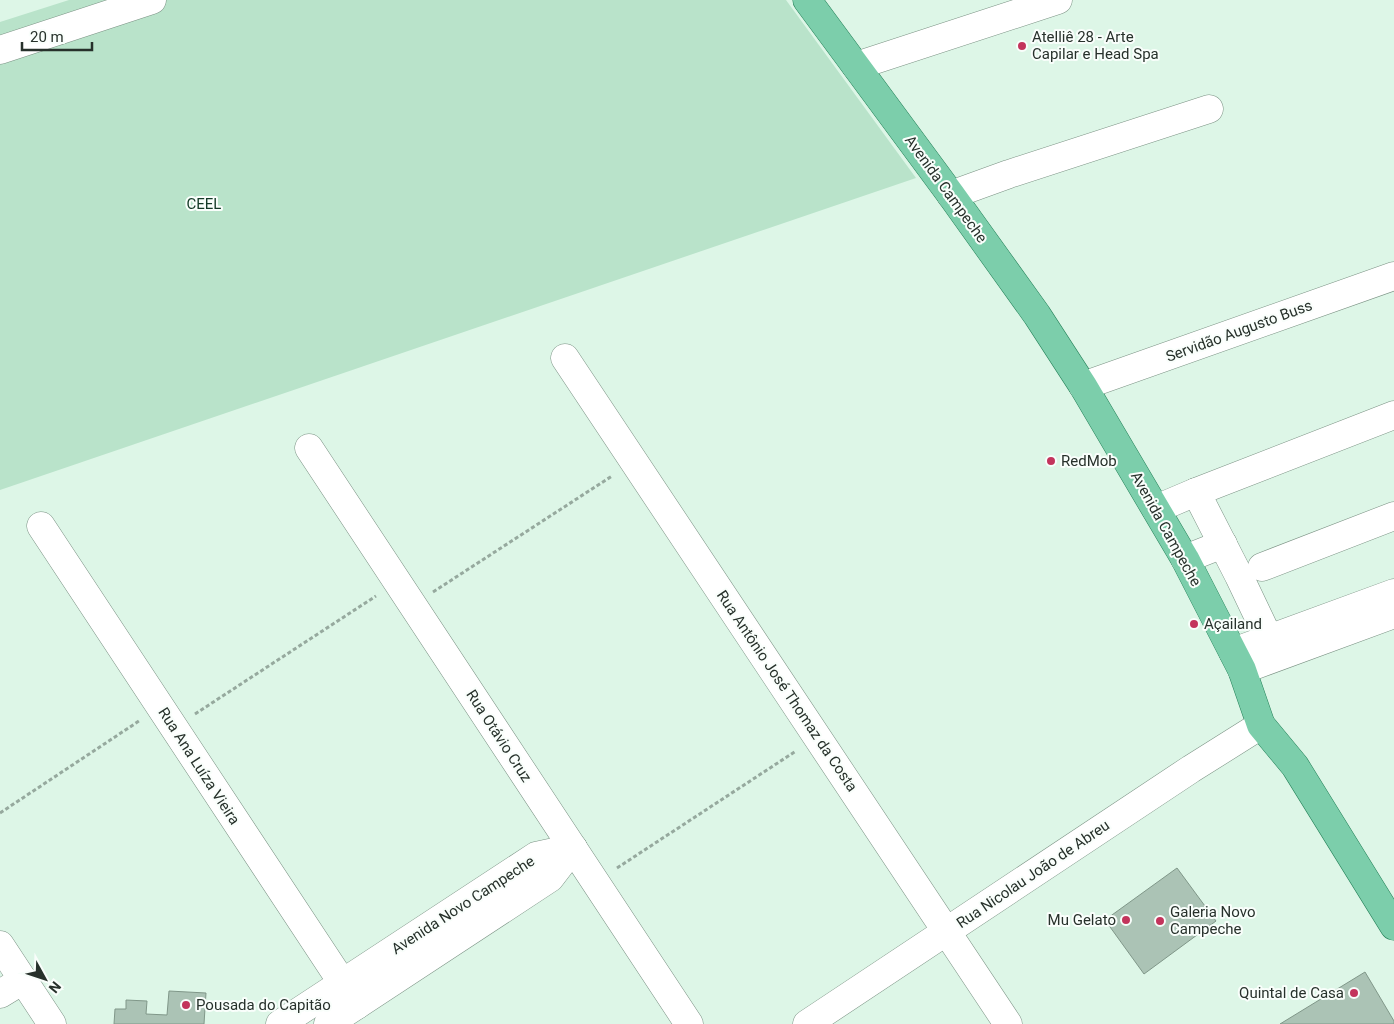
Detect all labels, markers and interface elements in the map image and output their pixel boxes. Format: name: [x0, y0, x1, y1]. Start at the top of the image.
scale bar: [22, 20, 92, 52]
text: 20 m: [30, 28, 64, 46]
place label: Atelliê 28 - Arte Capilar e Head Spa: [1032, 28, 1159, 63]
marker: Atelliê 28 - Arte Capilar e Head Spa: [1016, 40, 1028, 52]
street label: Avenida Campeche: [901, 132, 991, 246]
park label: CEEL: [187, 195, 221, 213]
street label: Servidão Augusto Buss: [1163, 296, 1315, 366]
place label: RedMob: [1061, 452, 1117, 470]
marker: RedMob: [1045, 455, 1057, 467]
street label: Avenida Campeche: [1127, 469, 1205, 590]
street label: Rua Antônio José Thomaz da Costa: [713, 587, 861, 795]
place label: Açailand: [1204, 615, 1262, 633]
marker: Açailand: [1188, 618, 1200, 630]
street label: Rua Otávio Cruz: [462, 686, 536, 786]
street label: Rua Ana Luíza Vieira: [154, 704, 244, 828]
street label: Rua Nicolau João de Abreu: [953, 816, 1113, 932]
street label: Avenida Novo Campeche: [388, 852, 538, 958]
place label: Galeria Novo Campeche: [1170, 903, 1255, 938]
place label: Mu Gelato: [1048, 911, 1116, 929]
marker: Mu Gelato: [1120, 914, 1132, 926]
marker: Galeria Novo Campeche: [1154, 915, 1166, 927]
north arrow: [20, 954, 70, 1004]
text: N: [46, 978, 64, 996]
place label: Quintal de Casa: [1239, 984, 1344, 1002]
marker: Quintal de Casa: [1348, 987, 1360, 999]
place label: Pousada do Capitão: [196, 996, 331, 1014]
marker: Pousada do Capitão: [180, 999, 192, 1011]

